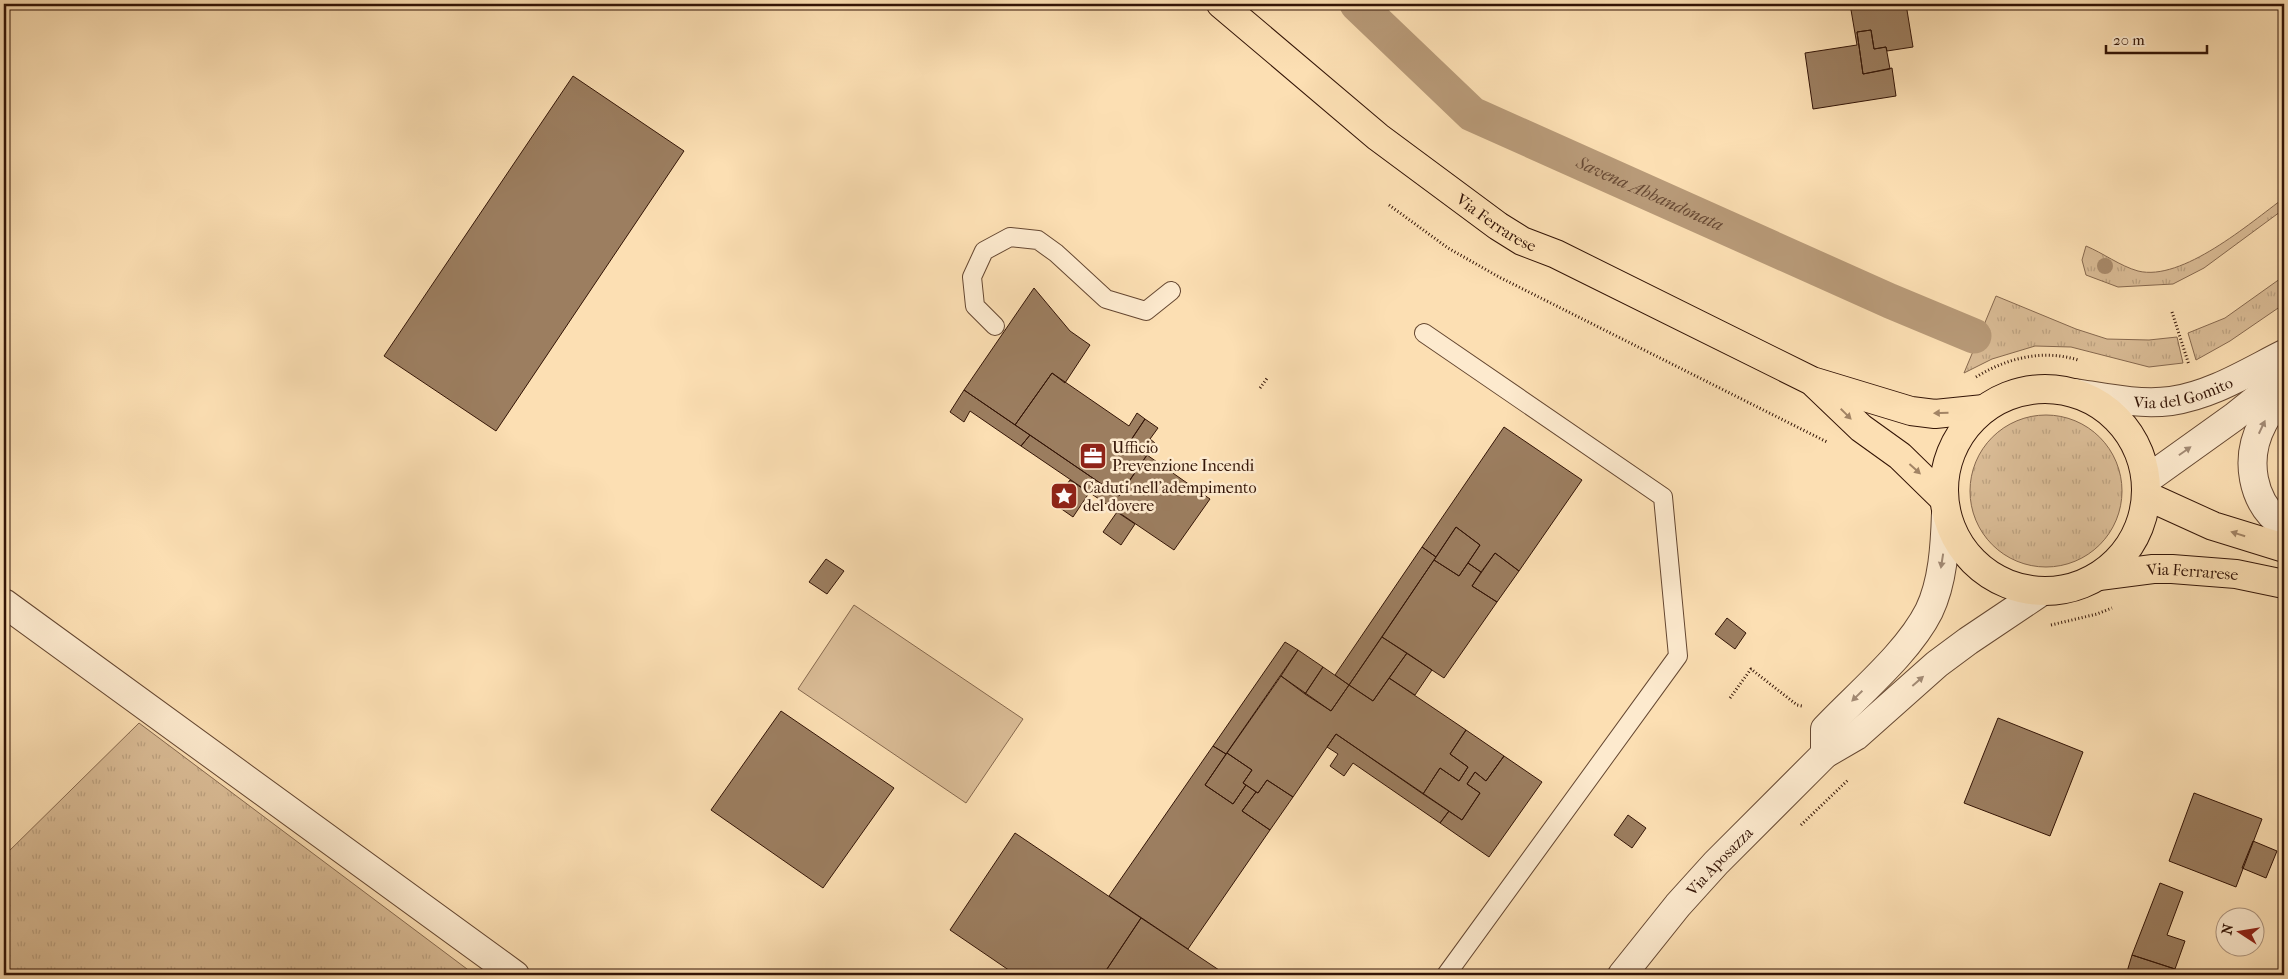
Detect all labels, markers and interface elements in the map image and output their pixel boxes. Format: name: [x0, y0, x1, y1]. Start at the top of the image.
scale bar: [2106, 22, 2207, 54]
text: 20 m: [2113, 31, 2145, 49]
water label: Savena Abbandonata: [1572, 152, 1726, 236]
street label: Via Ferrarese: [1452, 189, 1539, 256]
street label: Via del Gomito: [2132, 373, 2236, 412]
one-way arrow: [1840, 408, 1852, 420]
one-way arrow: [1933, 409, 1949, 417]
one-way arrow: [2258, 420, 2266, 434]
place label: Ufficio Prevenzione Incendi: [1112, 438, 1255, 475]
office icon: Ufficio Prevenzione Incendi: [1078, 441, 1108, 471]
one-way arrow: [2179, 446, 2192, 456]
one-way arrow: [1908, 463, 1920, 475]
place label: Caduti nell'adempimento del dovere: [1083, 478, 1257, 515]
place icon: Caduti nell'adempimento del dovere: [1049, 481, 1079, 511]
one-way arrow: [2230, 529, 2245, 537]
one-way arrow: [1938, 554, 1946, 570]
street label: Via Ferrarese: [2145, 559, 2239, 584]
one-way arrow: [1912, 676, 1924, 687]
one-way arrow: [1852, 689, 1864, 701]
street label: Via Aposazza: [1682, 822, 1757, 900]
north arrow: [2216, 906, 2266, 956]
text: N: [2218, 922, 2237, 936]

